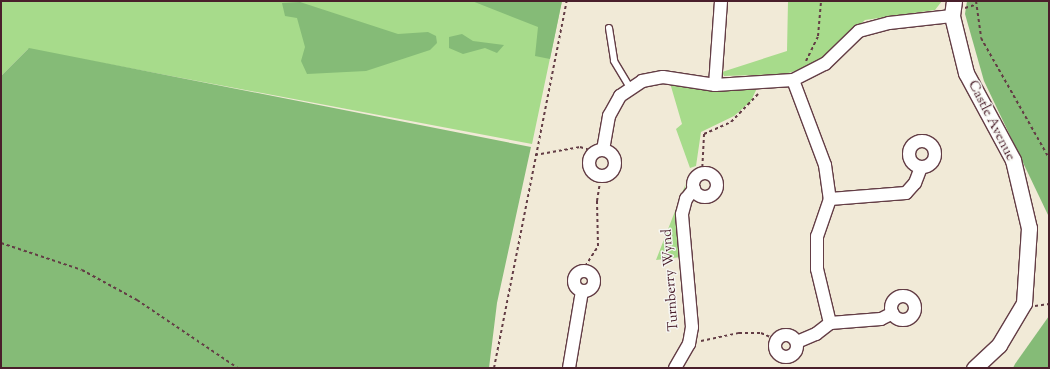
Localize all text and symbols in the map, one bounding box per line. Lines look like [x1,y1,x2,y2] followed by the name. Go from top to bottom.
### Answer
[964,78,1018,164] street label: Castle Avenue
[659,228,683,332] street label: Turnberry Wynd

